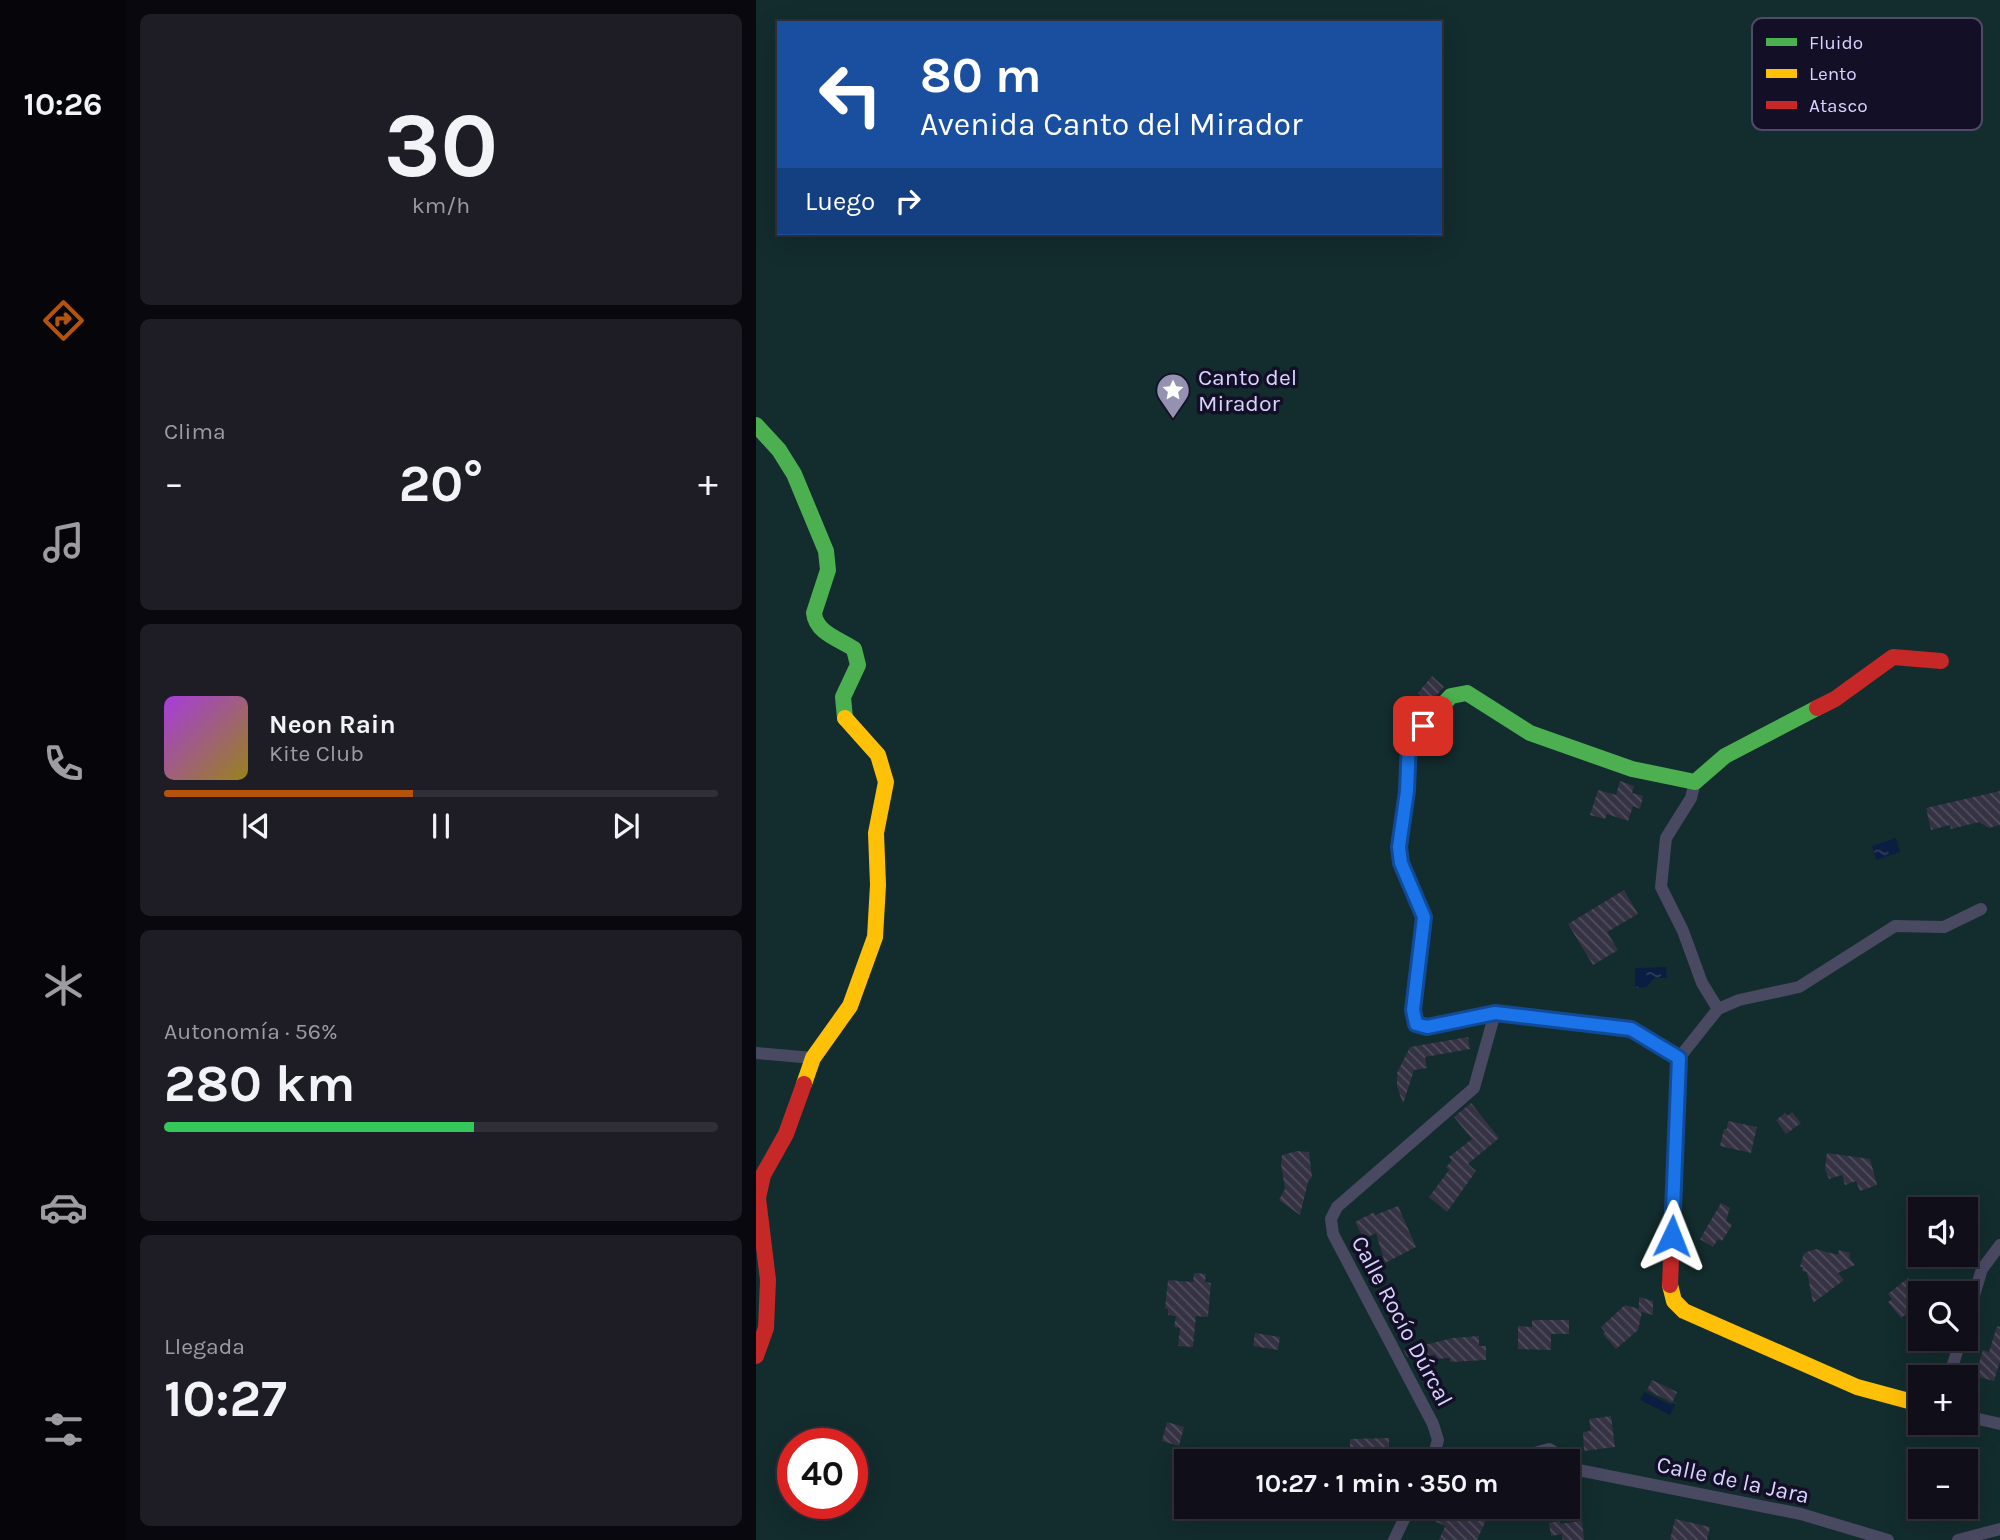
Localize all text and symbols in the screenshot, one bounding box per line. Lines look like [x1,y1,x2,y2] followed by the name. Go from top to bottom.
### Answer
[1752,18,1982,130] legend
[1809,32,1863,54] text: Fluido
[920,47,1042,104] text: 80 m
[805,49,896,140] icon: left
[1809,63,1857,85] text: Lento
[23,86,103,123] text: 10:26
[384,93,498,199] text: 30
[1809,95,1868,117] text: Atasco
[920,106,1303,143] text: Avenida Canto del Mirador
[889,182,927,220] icon: right
[805,186,875,217] text: Luego
[412,192,470,219] text: km/h
[39,296,88,345] icon: directions
[1198,364,1297,417] place label: Canto del Mirador
[1154,371,1192,420] place icon: Canto del Mirador
[164,418,226,445] text: Clima
[399,453,483,514] text: 20°
[164,461,184,506] text: −
[698,461,718,506] text: +
[39,518,88,567] icon: music
[1393,696,1453,756] pin
[1404,707,1442,745] icon: arrive
[269,709,396,740] text: Neon Rain
[39,739,88,788] icon: phone
[269,740,364,767] text: Kite Club
[237,807,275,845] icon: previous
[422,807,460,845] icon: pause
[607,807,645,845] icon: next
[39,961,88,1010] icon: climate
[164,1018,338,1045] text: Autonomía · 56%
[164,1053,355,1114] text: 280 km
[39,1183,88,1232] icon: car
[1908,1197,1978,1519] map controls
[1908,1197,1978,1267] button: sound
[1635,1199,1709,1273] position arrow
[1346,1231,1458,1411] street label: Calle Rocío Dúrcal
[1908,1281,1978,1351] button: search
[164,1333,245,1360] text: Llegada
[1908,1365,1978,1435] button: +
[164,1368,287,1429] text: 10:27
[39,1405,88,1454] icon: filters
[777,1428,868,1519] speed limit sign: 40
[1908,1449,1978,1519] button: −
[1654,1451,1812,1509] street label: Calle de la Jara
[1255,1468,1499,1499] text: 10:27 · 1 min · 350 m

